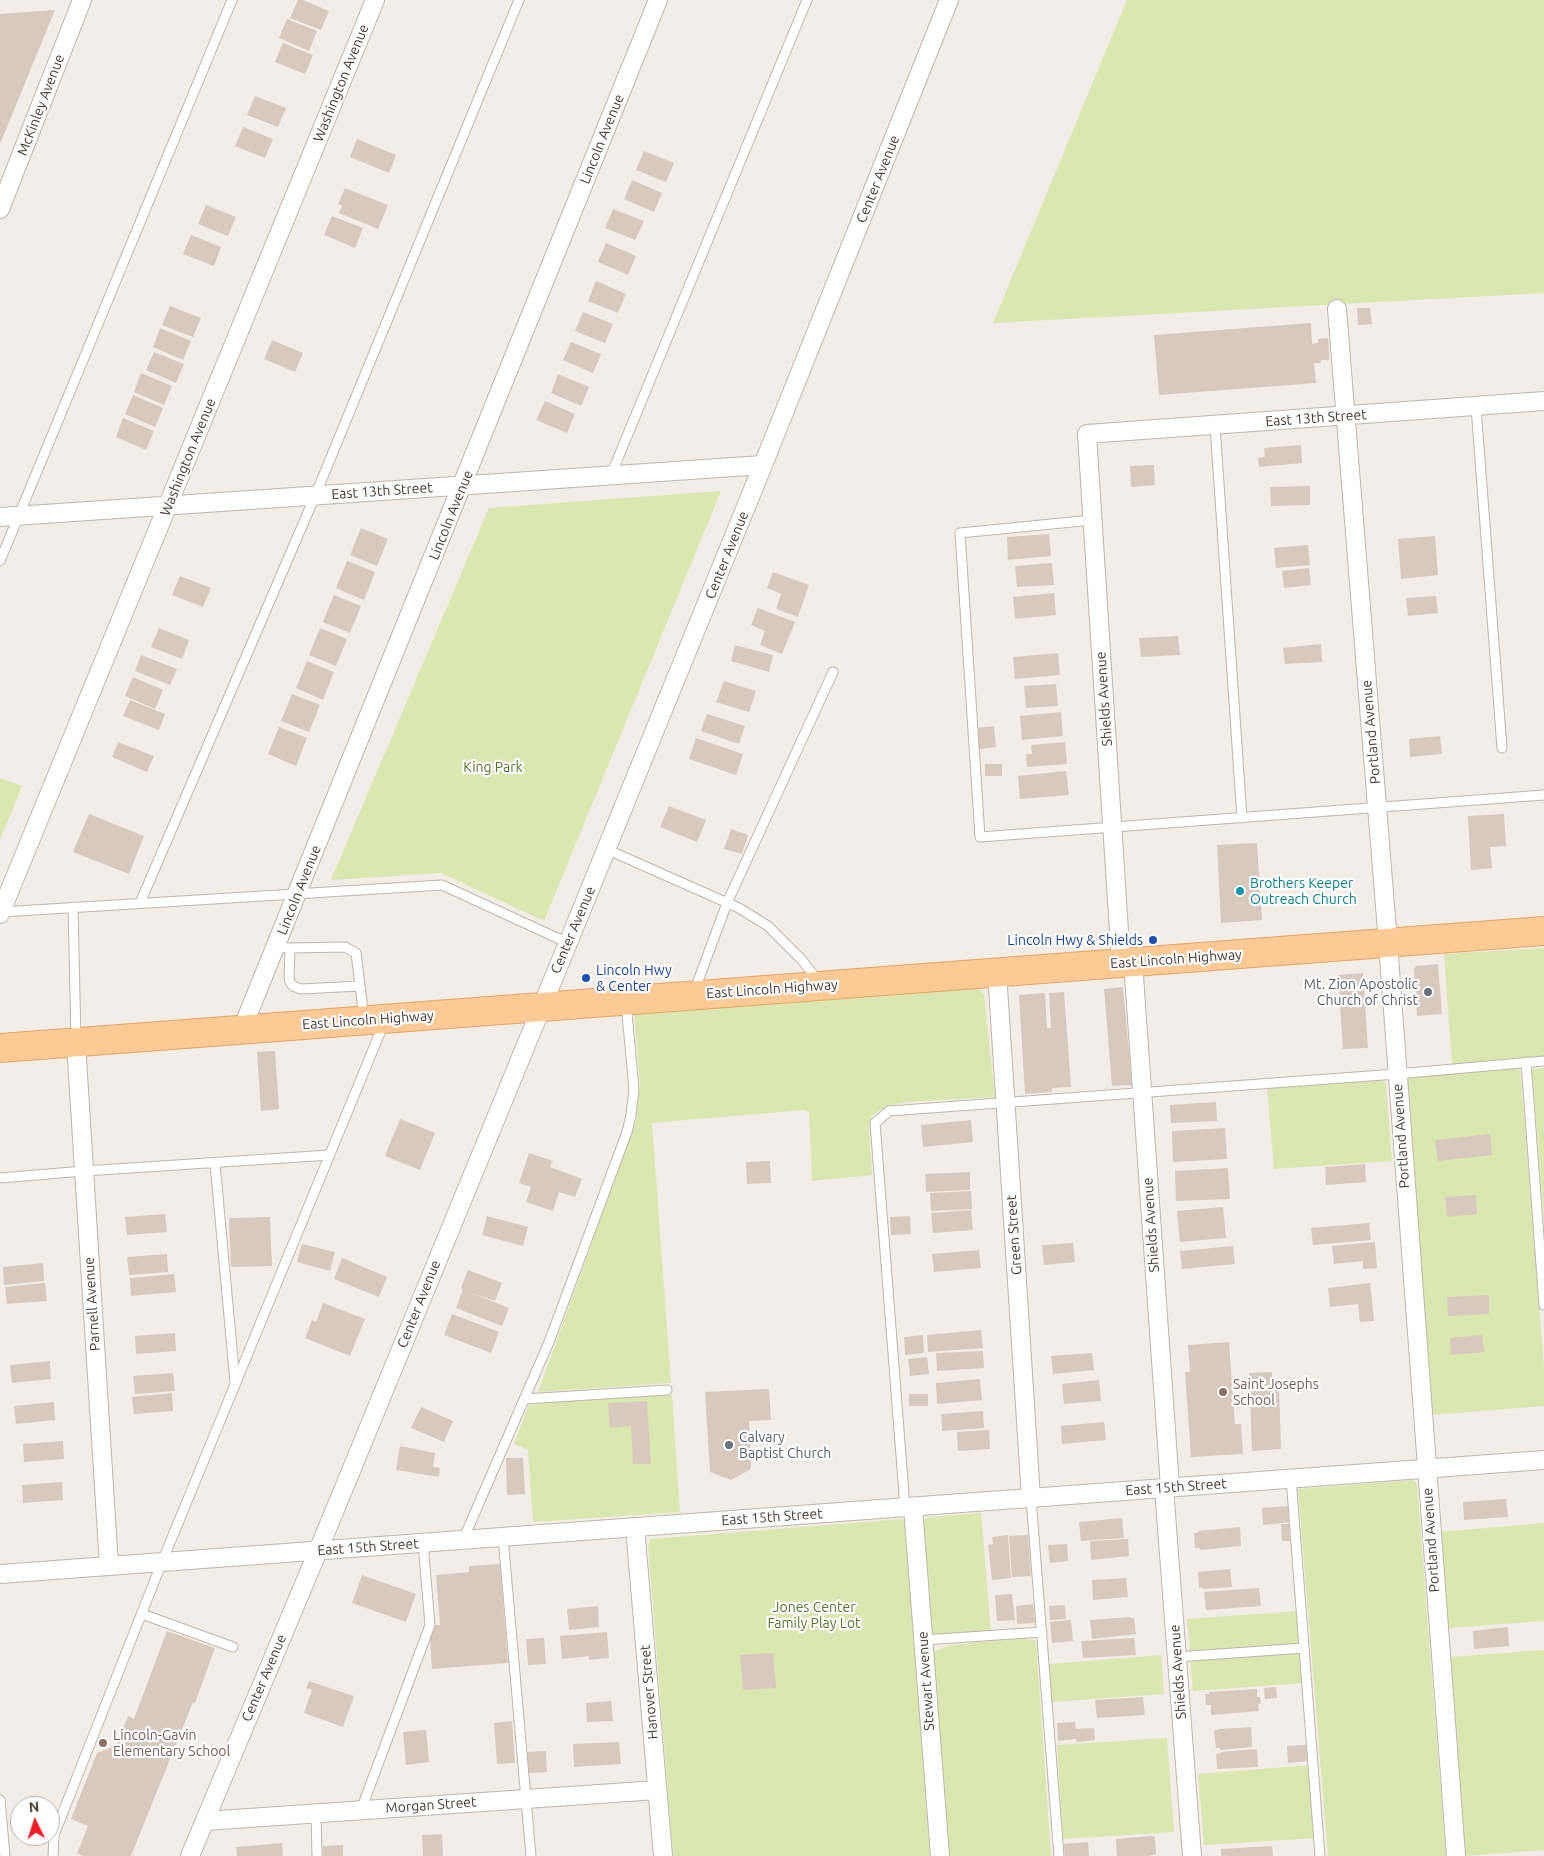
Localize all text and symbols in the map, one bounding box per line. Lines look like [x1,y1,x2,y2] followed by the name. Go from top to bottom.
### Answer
[310,22,372,144] street label: Washington Avenue
[14,52,68,158] street label: McKinley Avenue
[576,92,628,186] street label: Lincoln Avenue
[853,133,903,225] street label: Center Avenue
[157,396,219,518] street label: Washington Avenue
[1265,406,1367,430] street label: East 13th Street
[425,468,477,562] street label: Lincoln Avenue
[331,479,433,503] street label: East 13th Street
[702,509,752,601] street label: Center Avenue
[1092,651,1116,747] street label: Shields Avenue
[1358,679,1384,785] street label: Portland Avenue
[463,759,523,775] park label: King Park
[273,843,325,937] street label: Lincoln Avenue
[1250,875,1357,908] place label: Brothers Keeper Outreach Church
[547,884,599,976] street label: Center Avenue
[1234,885,1246,897] marker: Brothers Keeper Outreach Church
[1007,932,1143,948] place label: Lincoln Hwy & Shields
[1147,934,1159,946] marker: Lincoln Hwy & Shields
[1110,946,1242,972] street label: East Lincoln Highway
[596,962,672,994] place label: Lincoln Hwy & Center
[580,972,592,984] marker: Lincoln Hwy & Center
[706,976,838,1002] street label: East Lincoln Highway
[1304,976,1418,1009] place label: Mt. Zion Apostolic Church of Christ
[1422,986,1434,998] marker: Mt. Zion Apostolic Church of Christ
[302,1007,434,1033] street label: East Lincoln Highway
[1389,1083,1413,1189] street label: Portland Avenue
[1139,1177,1163,1273] street label: Shields Avenue
[1003,1194,1025,1276] street label: Green Street
[80,1256,104,1352] street label: Parnell Avenue
[394,1258,444,1350] street label: Center Avenue
[1233,1376,1319,1408] place label: Saint Josephs School
[1217,1386,1229,1398] marker: Saint Josephs School
[739,1429,831,1461] place label: Calvary Baptist Church
[723,1439,735,1451] marker: Calvary Baptist Church
[1125,1475,1227,1499] street label: East 15th Street
[1419,1487,1443,1593] street label: Portland Avenue
[721,1505,823,1529] street label: East 15th Street
[317,1535,419,1559] street label: East 15th Street
[767,1599,861,1631] park label: Jones Center Family Play Lot
[1166,1624,1190,1720] street label: Shields Avenue
[914,1631,938,1731] street label: Stewart Avenue
[238,1632,290,1724] street label: Center Avenue
[636,1644,662,1740] street label: Hanover Street
[113,1727,230,1760] place label: Lincoln-Gavin Elementary School
[97,1737,109,1749] marker: Lincoln-Gavin Elementary School
[385,1793,477,1817] street label: Morgan Street
[10,1796,60,1846] north arrow
[28,1799,40,1815] text: N

